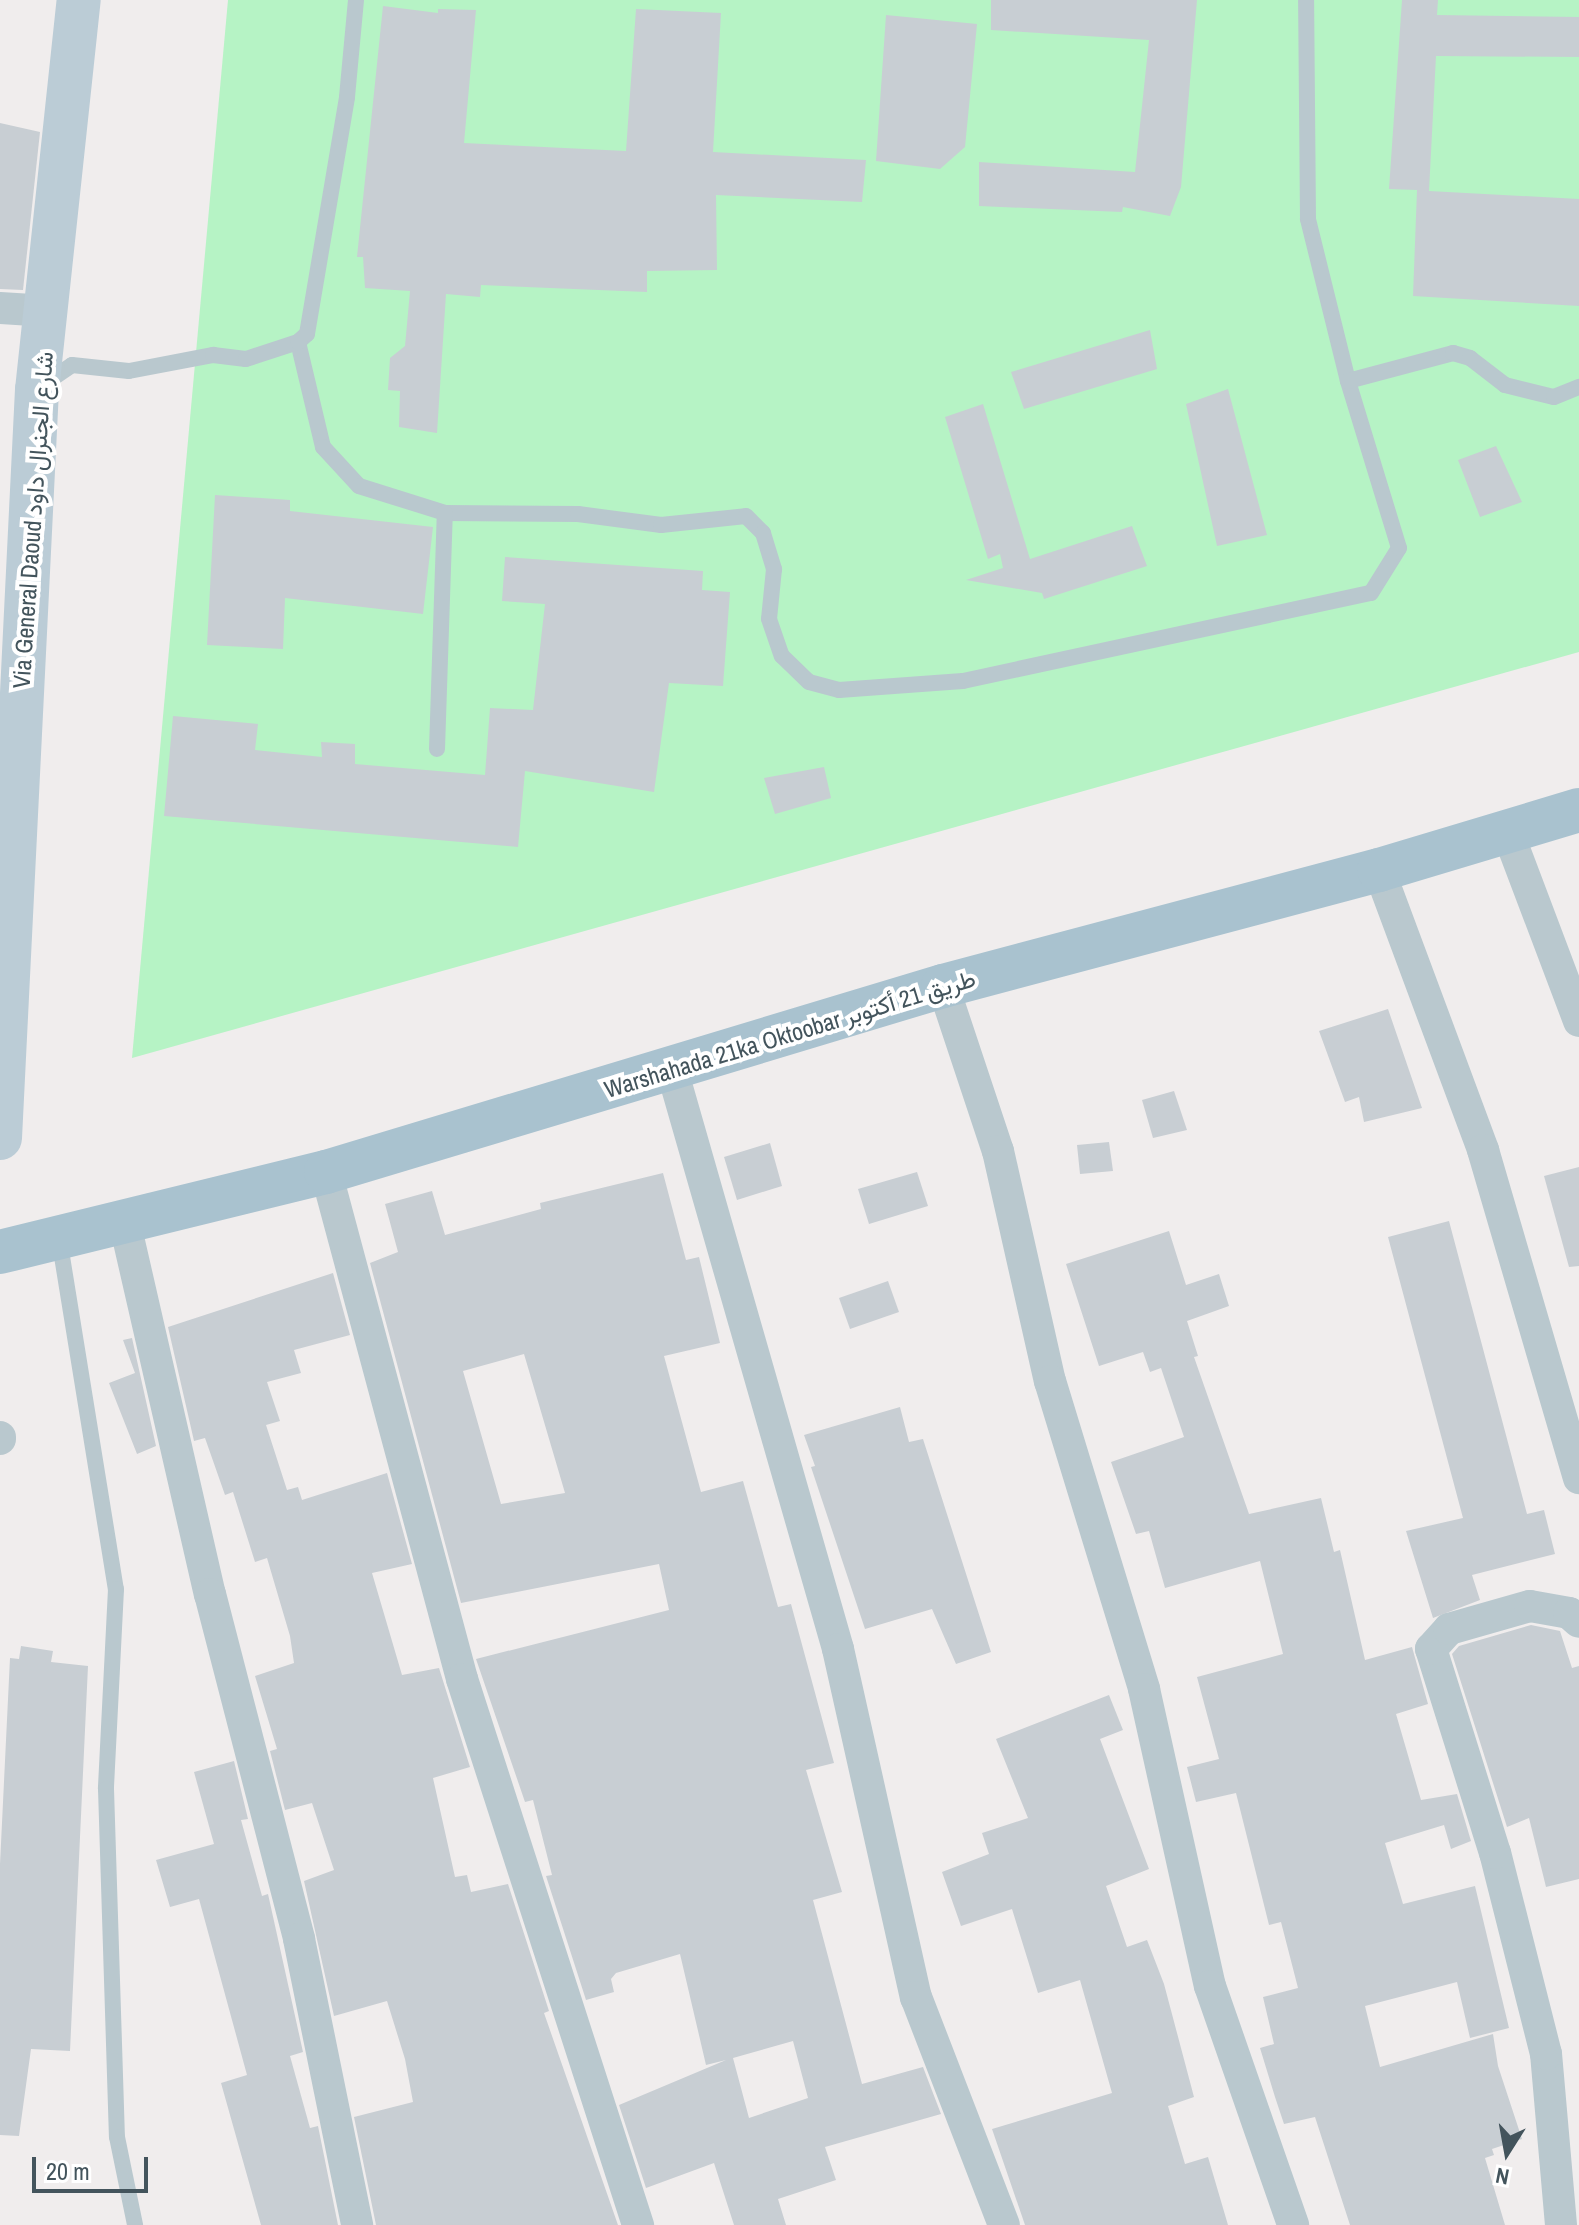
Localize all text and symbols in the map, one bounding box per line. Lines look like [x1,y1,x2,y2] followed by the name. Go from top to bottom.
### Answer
[7,351,59,689] street label: Via General Daoud شارع الجنرال داود
[601,964,979,1104] street label: Warshahada 21ka Oktoobar طريق 21 أكتوبر
[1467,2113,1547,2193] north arrow
[36,2141,152,2191] scale bar
[46,2155,90,2187] text: 20 m
[1493,2161,1512,2193] text: N

